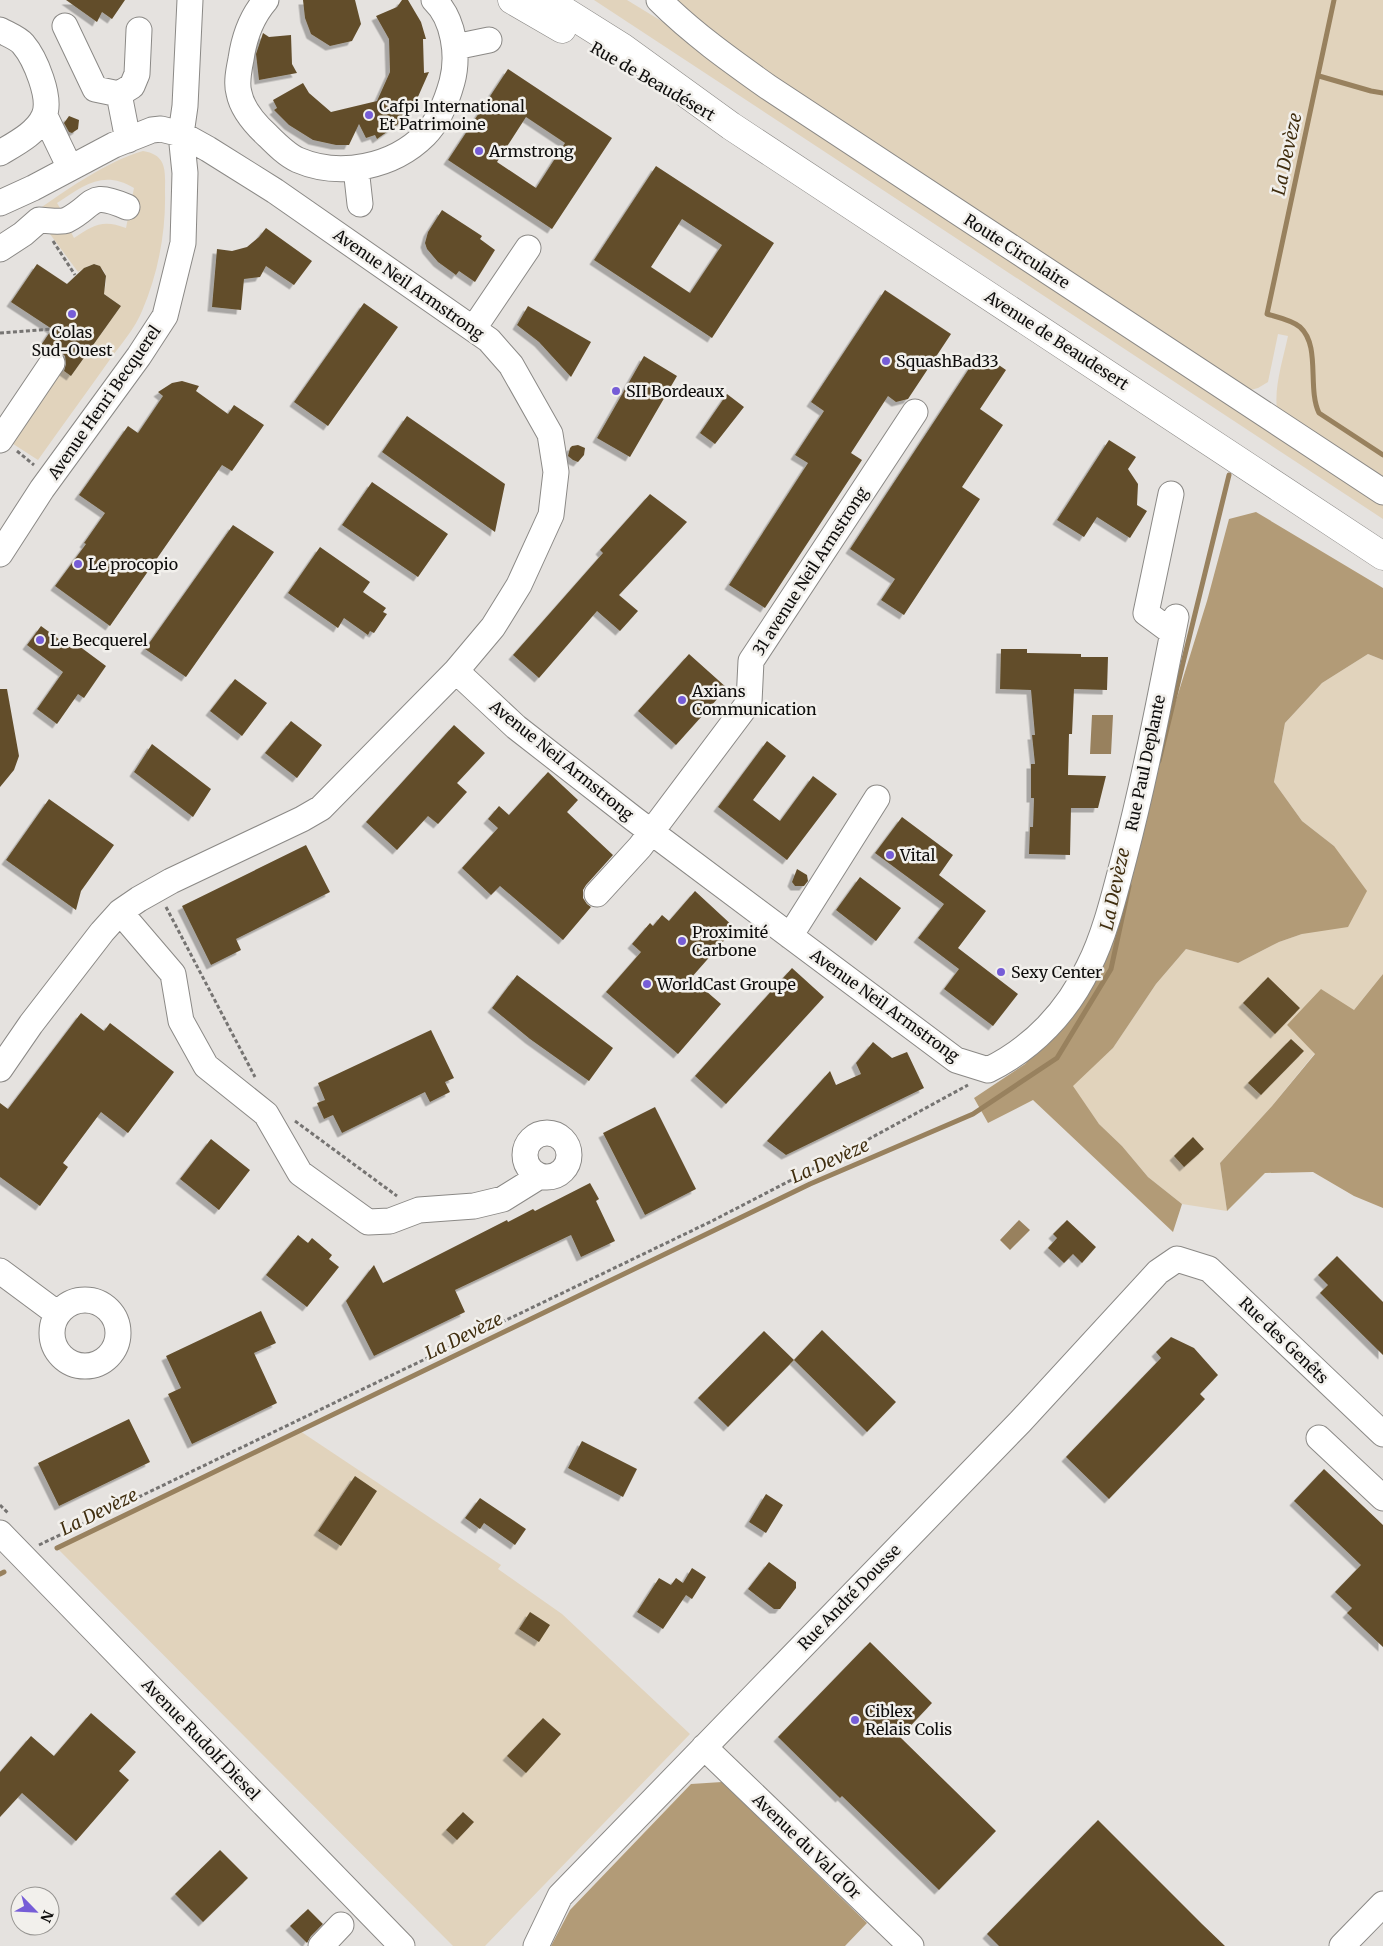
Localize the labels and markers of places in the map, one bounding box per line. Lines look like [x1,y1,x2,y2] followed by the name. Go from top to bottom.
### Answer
[379,96,525,134] place label: Cafpi International Et Patrimoine
[363,109,375,121] marker: Cafpi International Et Patrimoine
[488,141,574,161] place label: Armstrong
[473,145,485,157] marker: Armstrong
[66,308,78,320] marker: Colas Sud-Ouest
[31,322,113,360] place label: Colas Sud-Ouest
[896,351,999,371] place label: SquashBad33
[880,355,892,367] marker: SquashBad33
[626,381,725,401] place label: SII Bordeaux
[610,385,622,397] marker: SII Bordeaux
[88,554,178,574] place label: Le procopio
[72,558,84,570] marker: Le procopio
[50,630,148,650] place label: Le Becquerel
[34,634,46,646] marker: Le Becquerel
[691,681,817,719] place label: Axians Communication
[676,694,688,706] marker: Axians Communication
[899,845,936,865] place label: Vital
[884,849,896,861] marker: Vital
[692,922,768,960] place label: Proximité Carbone
[676,935,688,947] marker: Proximité Carbone
[1011,962,1102,982] place label: Sexy Center
[995,966,1007,978] marker: Sexy Center
[656,974,796,994] place label: WorldCast Groupe
[641,978,653,990] marker: WorldCast Groupe
[865,1701,952,1739] place label: Ciblex Relais Colis
[849,1714,861,1726] marker: Ciblex Relais Colis

